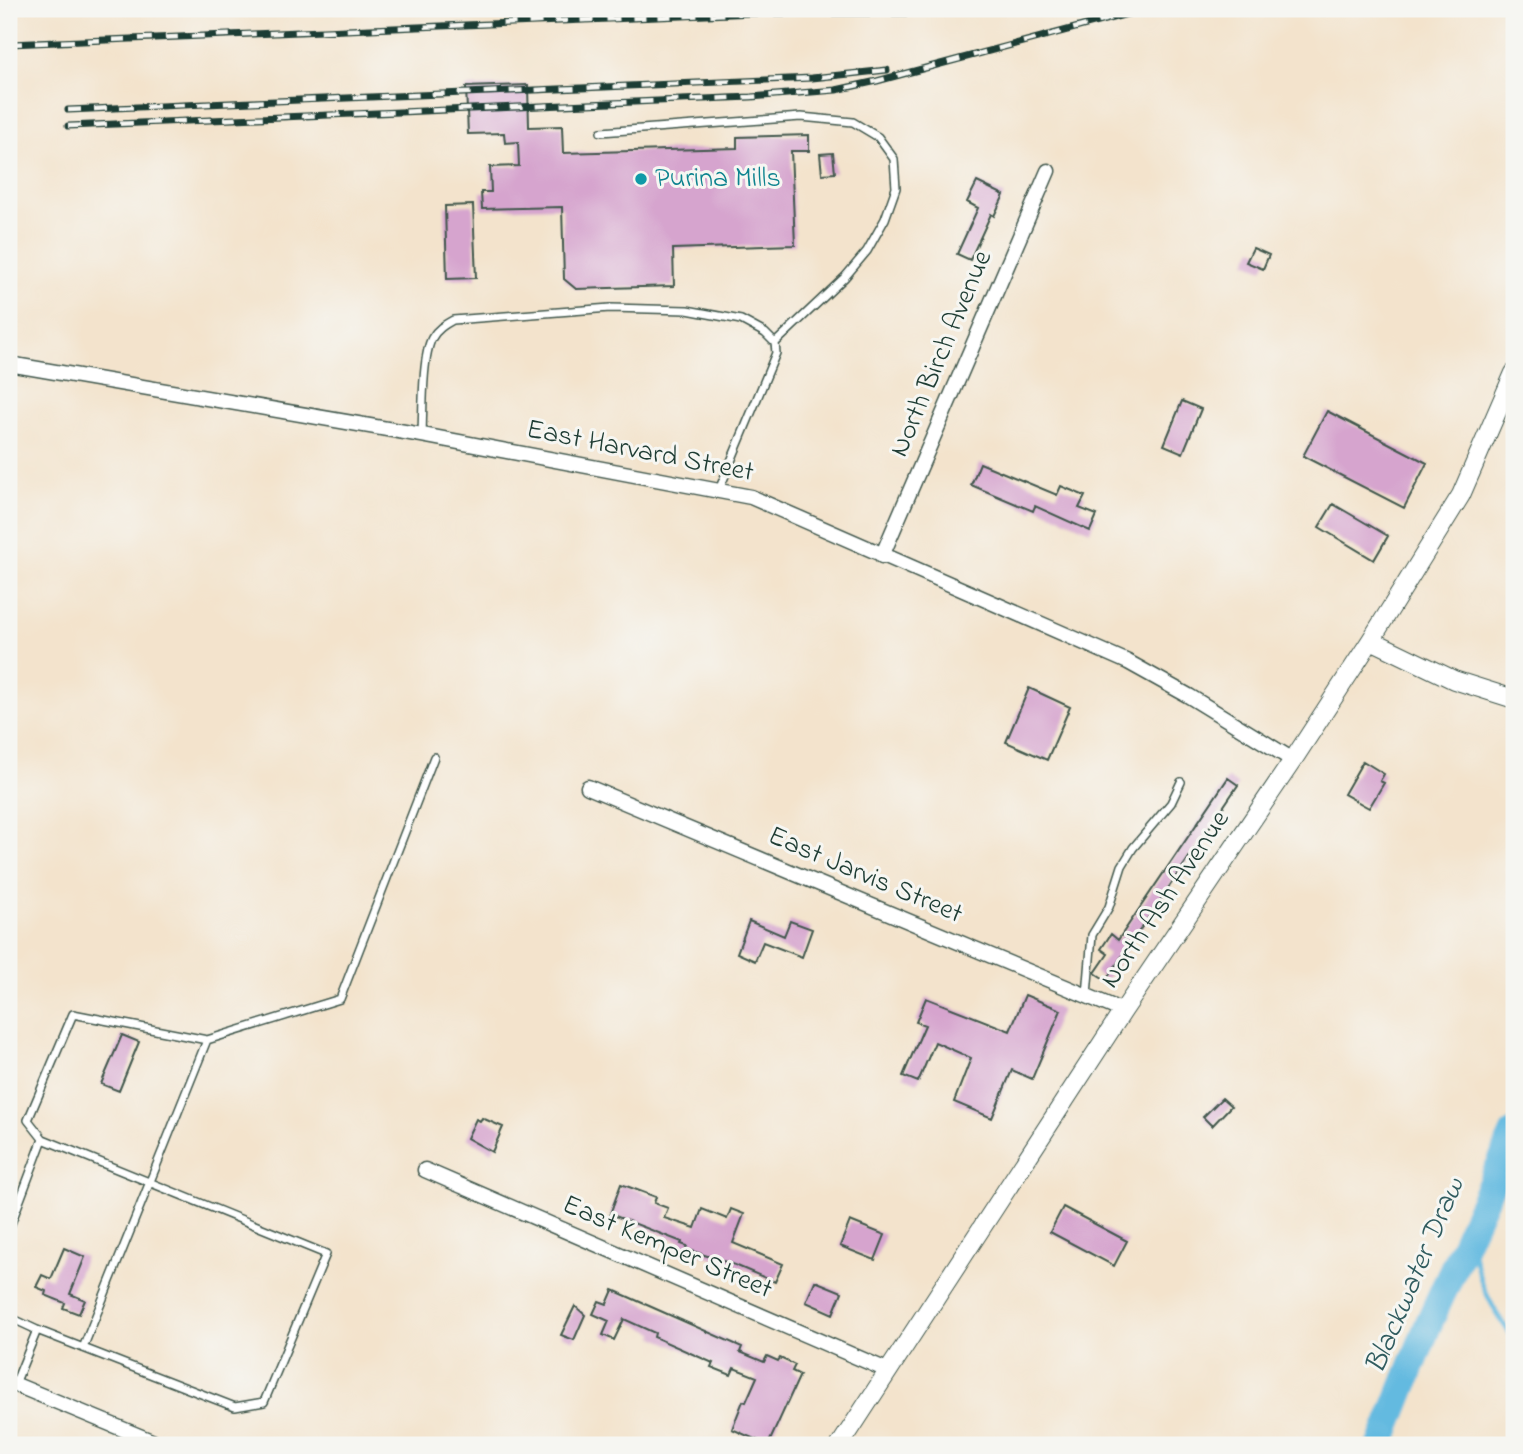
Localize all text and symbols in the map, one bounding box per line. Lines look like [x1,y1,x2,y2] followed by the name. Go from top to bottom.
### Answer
[655,159,781,200] place label: Purina Mills
[633,171,649,187] marker: Purina Mills
[880,244,1004,464] street label: North Birch Avenue
[523,410,757,494] street label: East Harvard Street
[1091,802,1241,997] street label: North Ash Avenue
[761,817,969,935] street label: East Jarvis Street
[1355,1171,1477,1381] water label: Blackwater Draw
[556,1185,778,1311] street label: East Kemper Street

